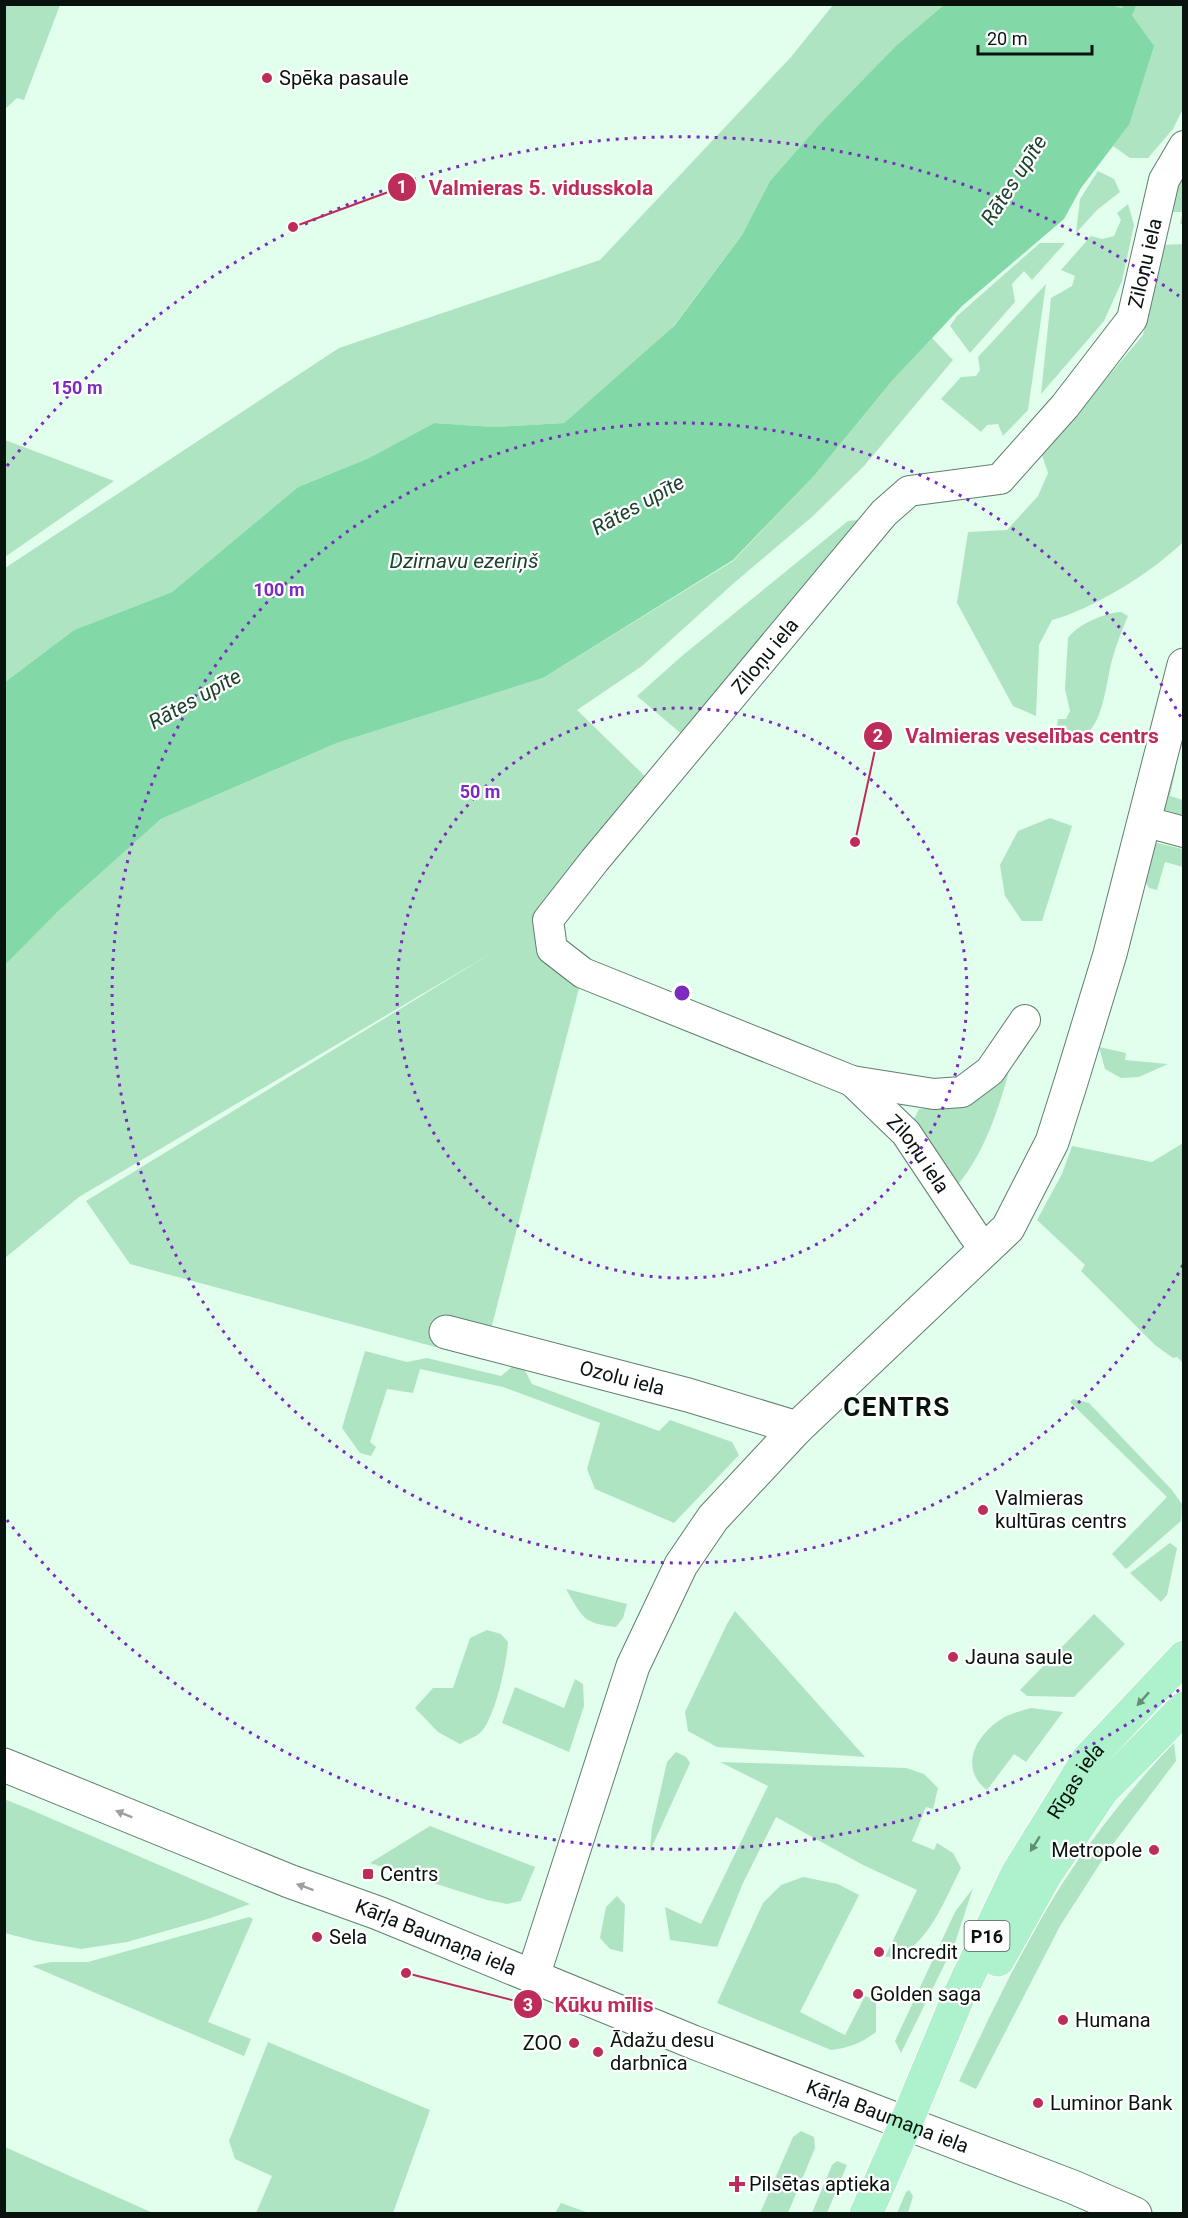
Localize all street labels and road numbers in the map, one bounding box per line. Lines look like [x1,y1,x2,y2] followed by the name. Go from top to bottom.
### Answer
[1123,216,1167,310] street label: Ziloņu iela
[726,613,803,699] street label: Ziloņu iela
[882,1109,955,1198] street label: Ziloņu iela
[577,1355,667,1400] street label: Ozolu iela
[1042,1738,1109,1823] street label: Rīgas iela
[352,1894,520,1980] street label: Kārļa Baumaņa iela
[964,1921,1010,1951] road number: P16
[803,2074,972,2158] street label: Kārļa Baumaņa iela

